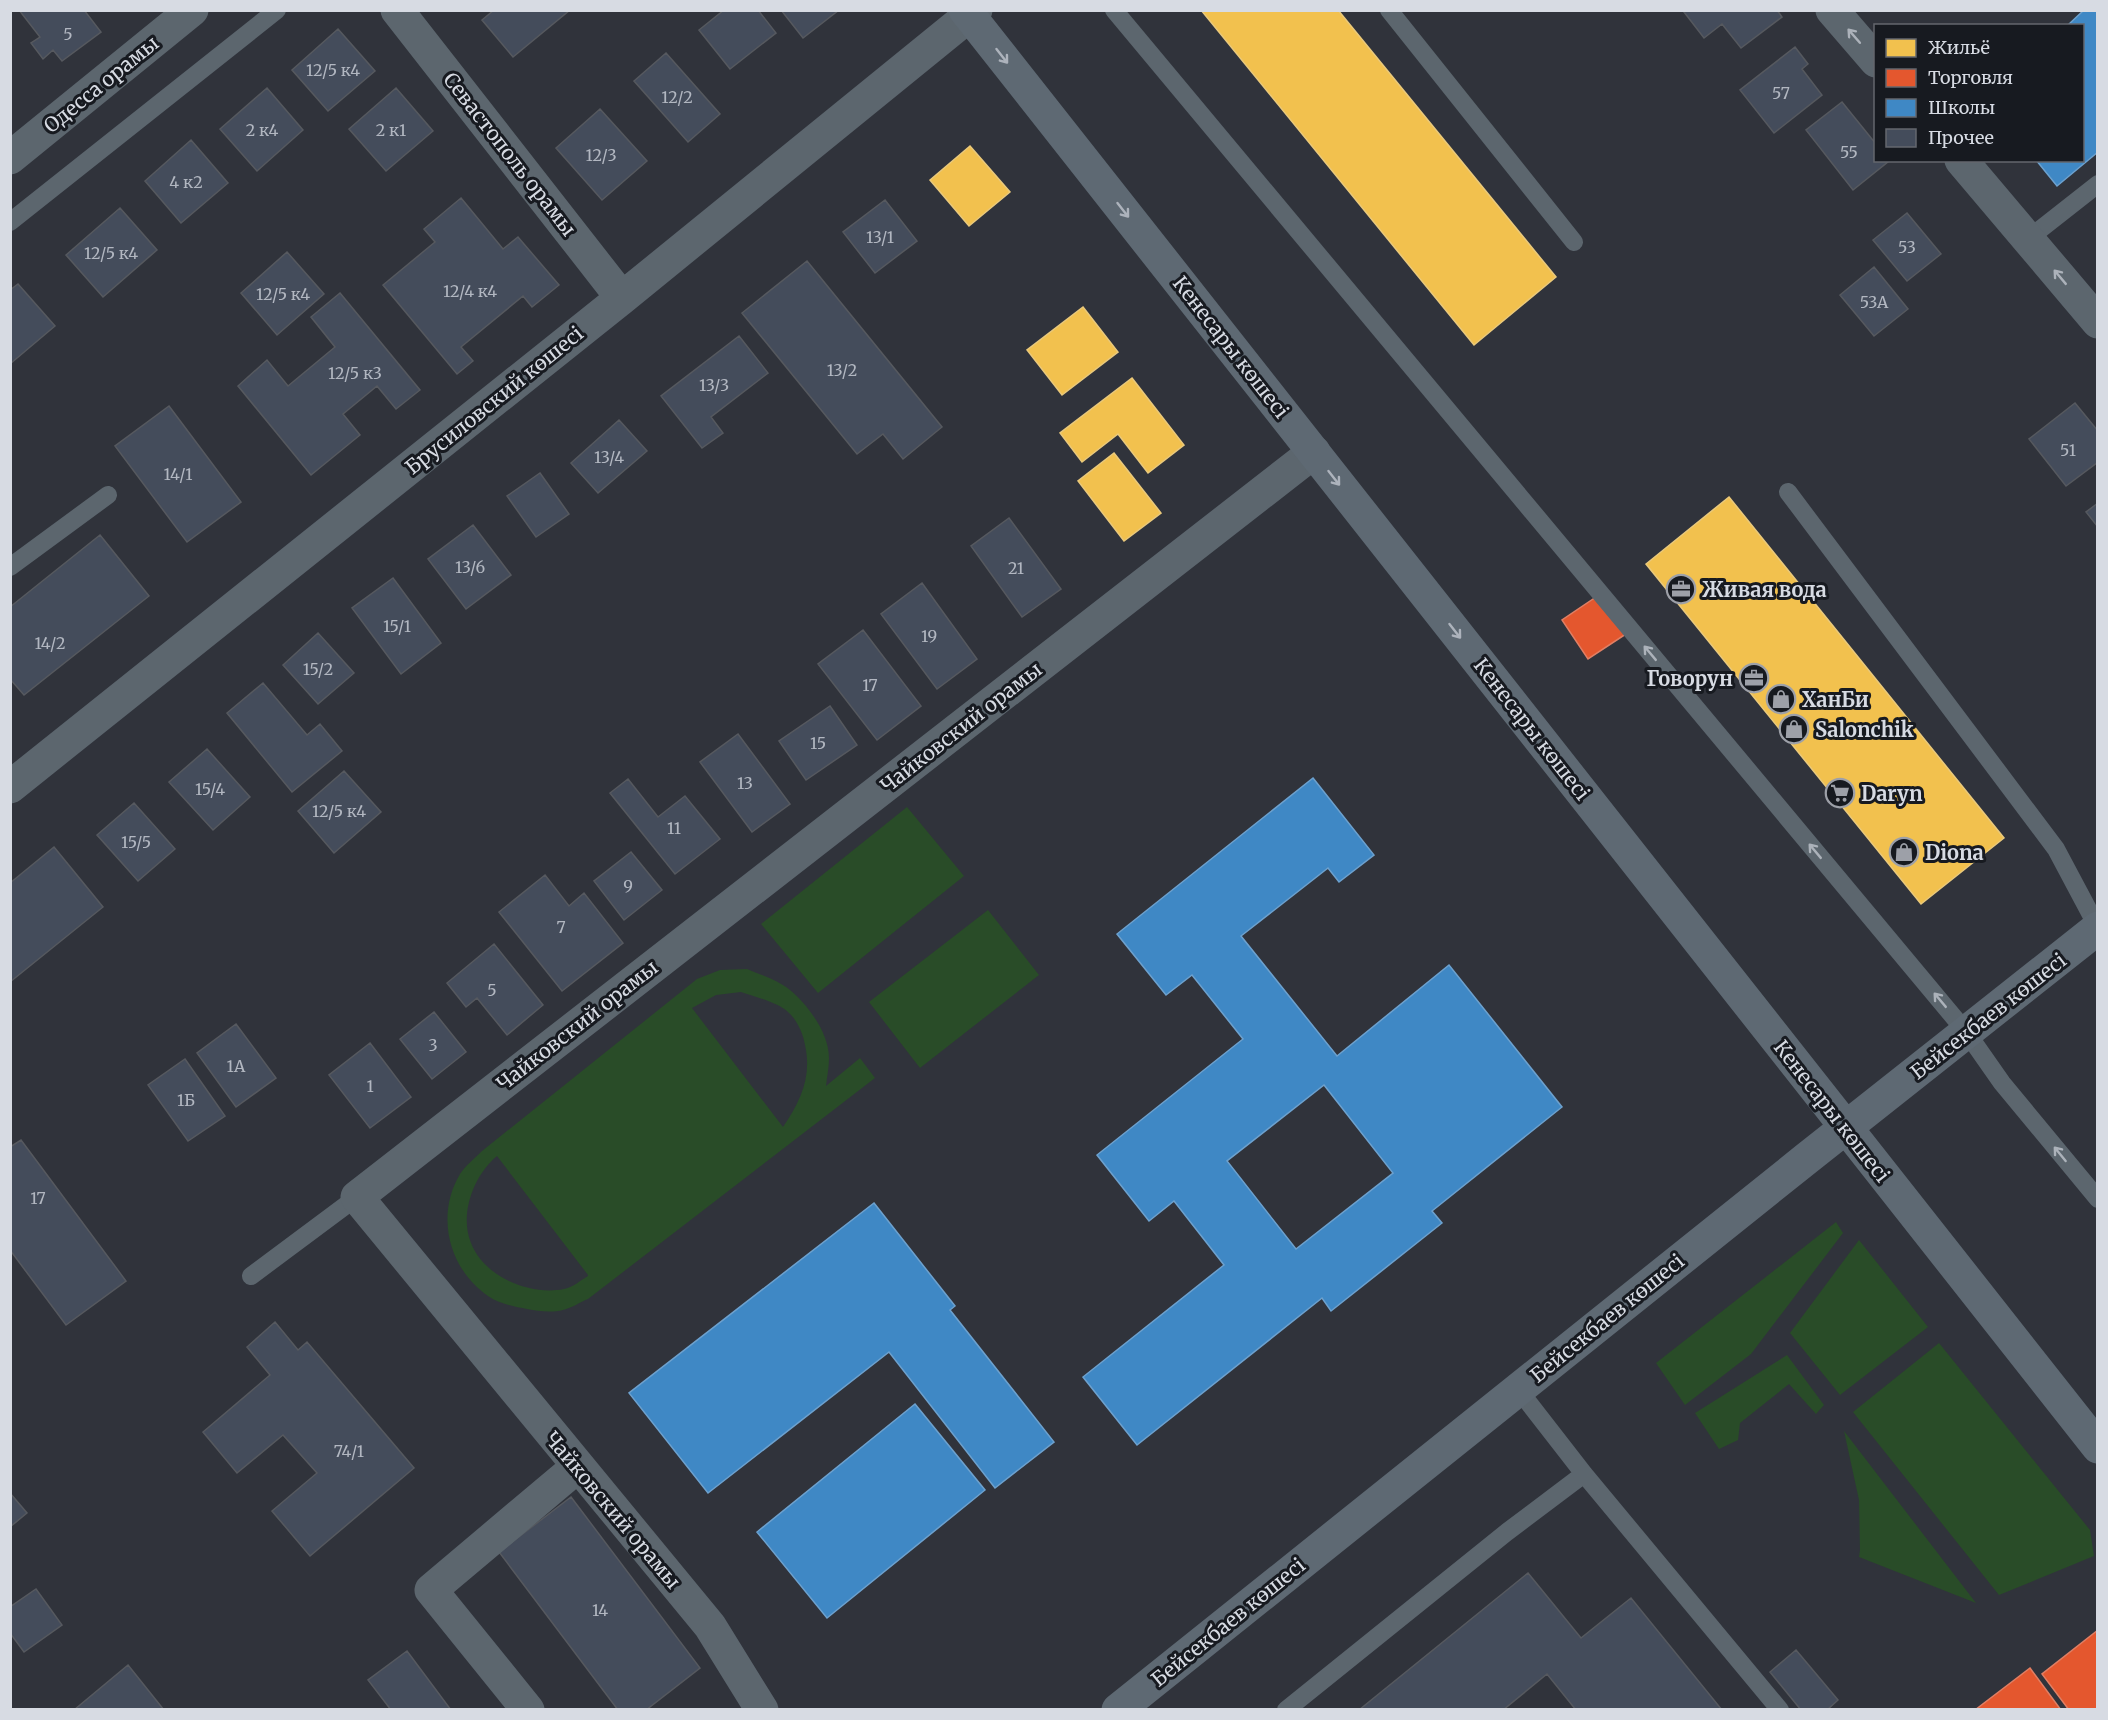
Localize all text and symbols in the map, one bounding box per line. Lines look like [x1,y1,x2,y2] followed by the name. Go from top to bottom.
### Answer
[63,24,73,44] house number: 5
[1874,24,2084,162] legend
[1847,29,1861,44] one-way arrow
[38,30,164,138] street label: Одесса орамы
[1928,36,1990,59] text: Жильё
[995,48,1008,64] one-way arrow
[306,60,360,80] house number: 12/5 к4
[1928,66,2013,89] text: Торговля
[438,67,582,241] street label: Севастополь орамы
[1772,83,1790,103] house number: 57
[661,87,693,107] house number: 12/2
[1928,96,1995,119] text: Школы
[246,120,278,140] house number: 2 к4
[376,120,406,140] house number: 2 к1
[1928,126,1994,149] text: Прочее
[1840,142,1858,162] house number: 55
[585,145,617,165] house number: 12/3
[169,172,203,192] house number: 4 к2
[1116,201,1129,217] one-way arrow
[866,227,894,247] house number: 13/1
[1898,237,1916,257] house number: 53
[84,243,138,263] house number: 12/5 к4
[2053,270,2067,285] one-way arrow
[1168,271,1294,423] street label: Кенесары көшесі
[443,281,497,301] house number: 12/4 к4
[256,284,310,304] house number: 12/5 к4
[1860,292,1889,312] house number: 53А
[400,321,588,479] street label: Брусиловский көшесі
[827,360,857,380] house number: 13/2
[328,363,382,383] house number: 12/5 к3
[699,375,729,395] house number: 13/3
[2060,440,2076,460] house number: 51
[594,447,624,467] house number: 13/4
[164,464,192,484] house number: 14/1
[1328,470,1341,486] one-way arrow
[455,557,485,577] house number: 13/6
[1008,558,1024,578] house number: 21
[1665,573,1697,605] office icon: Живая вода
[1702,577,1827,602] place label: Живая вода
[383,616,411,636] house number: 15/1
[1448,623,1461,639] one-way arrow
[921,626,937,646] house number: 19
[34,633,66,653] house number: 14/2
[1643,646,1657,661] one-way arrow
[1469,653,1595,805] street label: Кенесары көшесі
[875,656,1047,798] street label: Чайковский орамы
[303,659,333,679] house number: 15/2
[1738,662,1770,694] office icon: Говорун
[1646,666,1733,691] place label: Говорун
[862,675,878,695] house number: 17
[1765,683,1797,715] shop icon: ХанБи
[1802,687,1869,712] place label: ХанБи
[1778,713,1810,745] shop icon: Salonchik
[1815,717,1914,742] place label: Salonchik
[810,733,826,753] house number: 15
[737,773,753,793] house number: 13
[1824,777,1856,809] supermarket icon: Daryn
[195,779,225,799] house number: 15/4
[1861,781,1923,806] place label: Daryn
[312,801,366,821] house number: 12/5 к4
[667,818,681,838] house number: 11
[121,832,151,852] house number: 15/5
[1888,836,1920,868] shop icon: Diona
[1925,840,1984,865] place label: Diona
[1808,844,1822,859] one-way arrow
[623,876,633,896] house number: 9
[556,917,566,937] house number: 7
[1905,947,2071,1085] street label: Бейсекбаев көшесі
[491,954,663,1096] street label: Чайковский орамы
[487,980,497,1000] house number: 5
[1933,993,1947,1008] one-way arrow
[428,1035,438,1055] house number: 3
[1769,1035,1895,1187] street label: Кенесары көшесі
[227,1056,246,1076] house number: 1А
[366,1076,374,1096] house number: 1
[177,1090,195,1110] house number: 1Б
[2054,1146,2067,1162] one-way arrow
[30,1188,46,1208] house number: 17
[1525,1248,1689,1388] street label: Бейсекбаев көшесі
[540,1426,686,1594] street label: Чайковский орамы
[334,1441,364,1461] house number: 74/1
[1146,1552,1310,1692] street label: Бейсекбаев көшесі
[592,1600,608,1620] house number: 14

